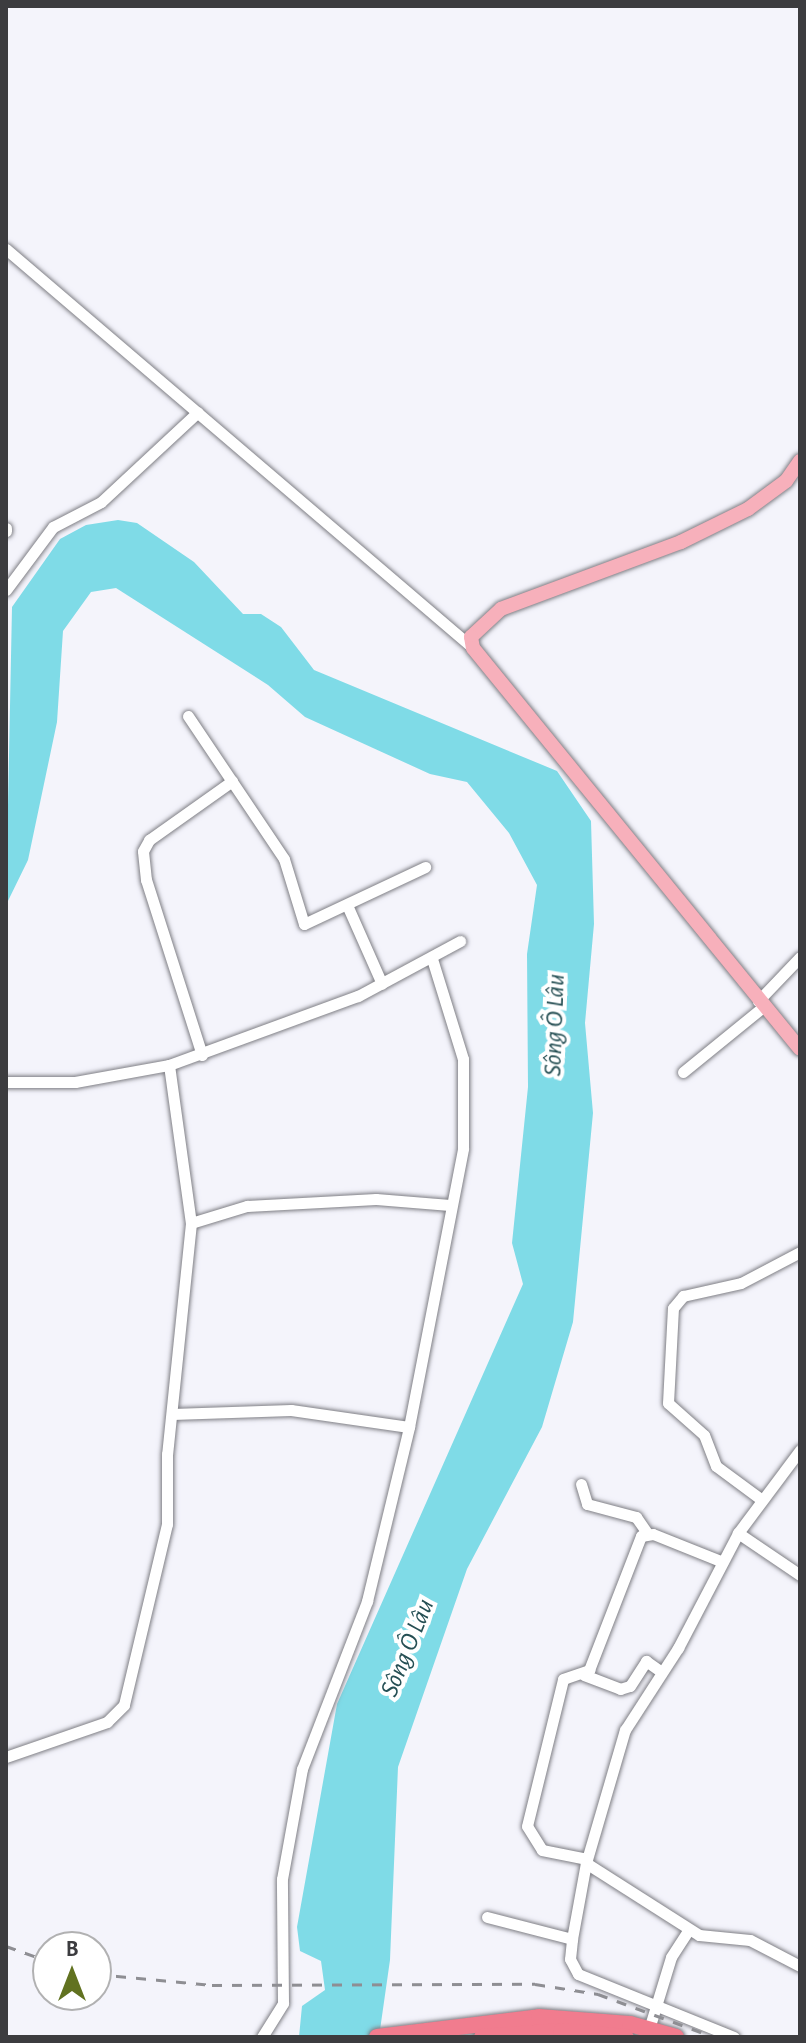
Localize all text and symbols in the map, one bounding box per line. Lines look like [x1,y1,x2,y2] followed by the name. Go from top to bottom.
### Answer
[538,973,572,1077] water label: Sông Ô Lâu
[374,1595,442,1701] water label: Sông Ô Lâu
[32,1931,112,2011] north arrow
[66,1938,78,1960] text: B

